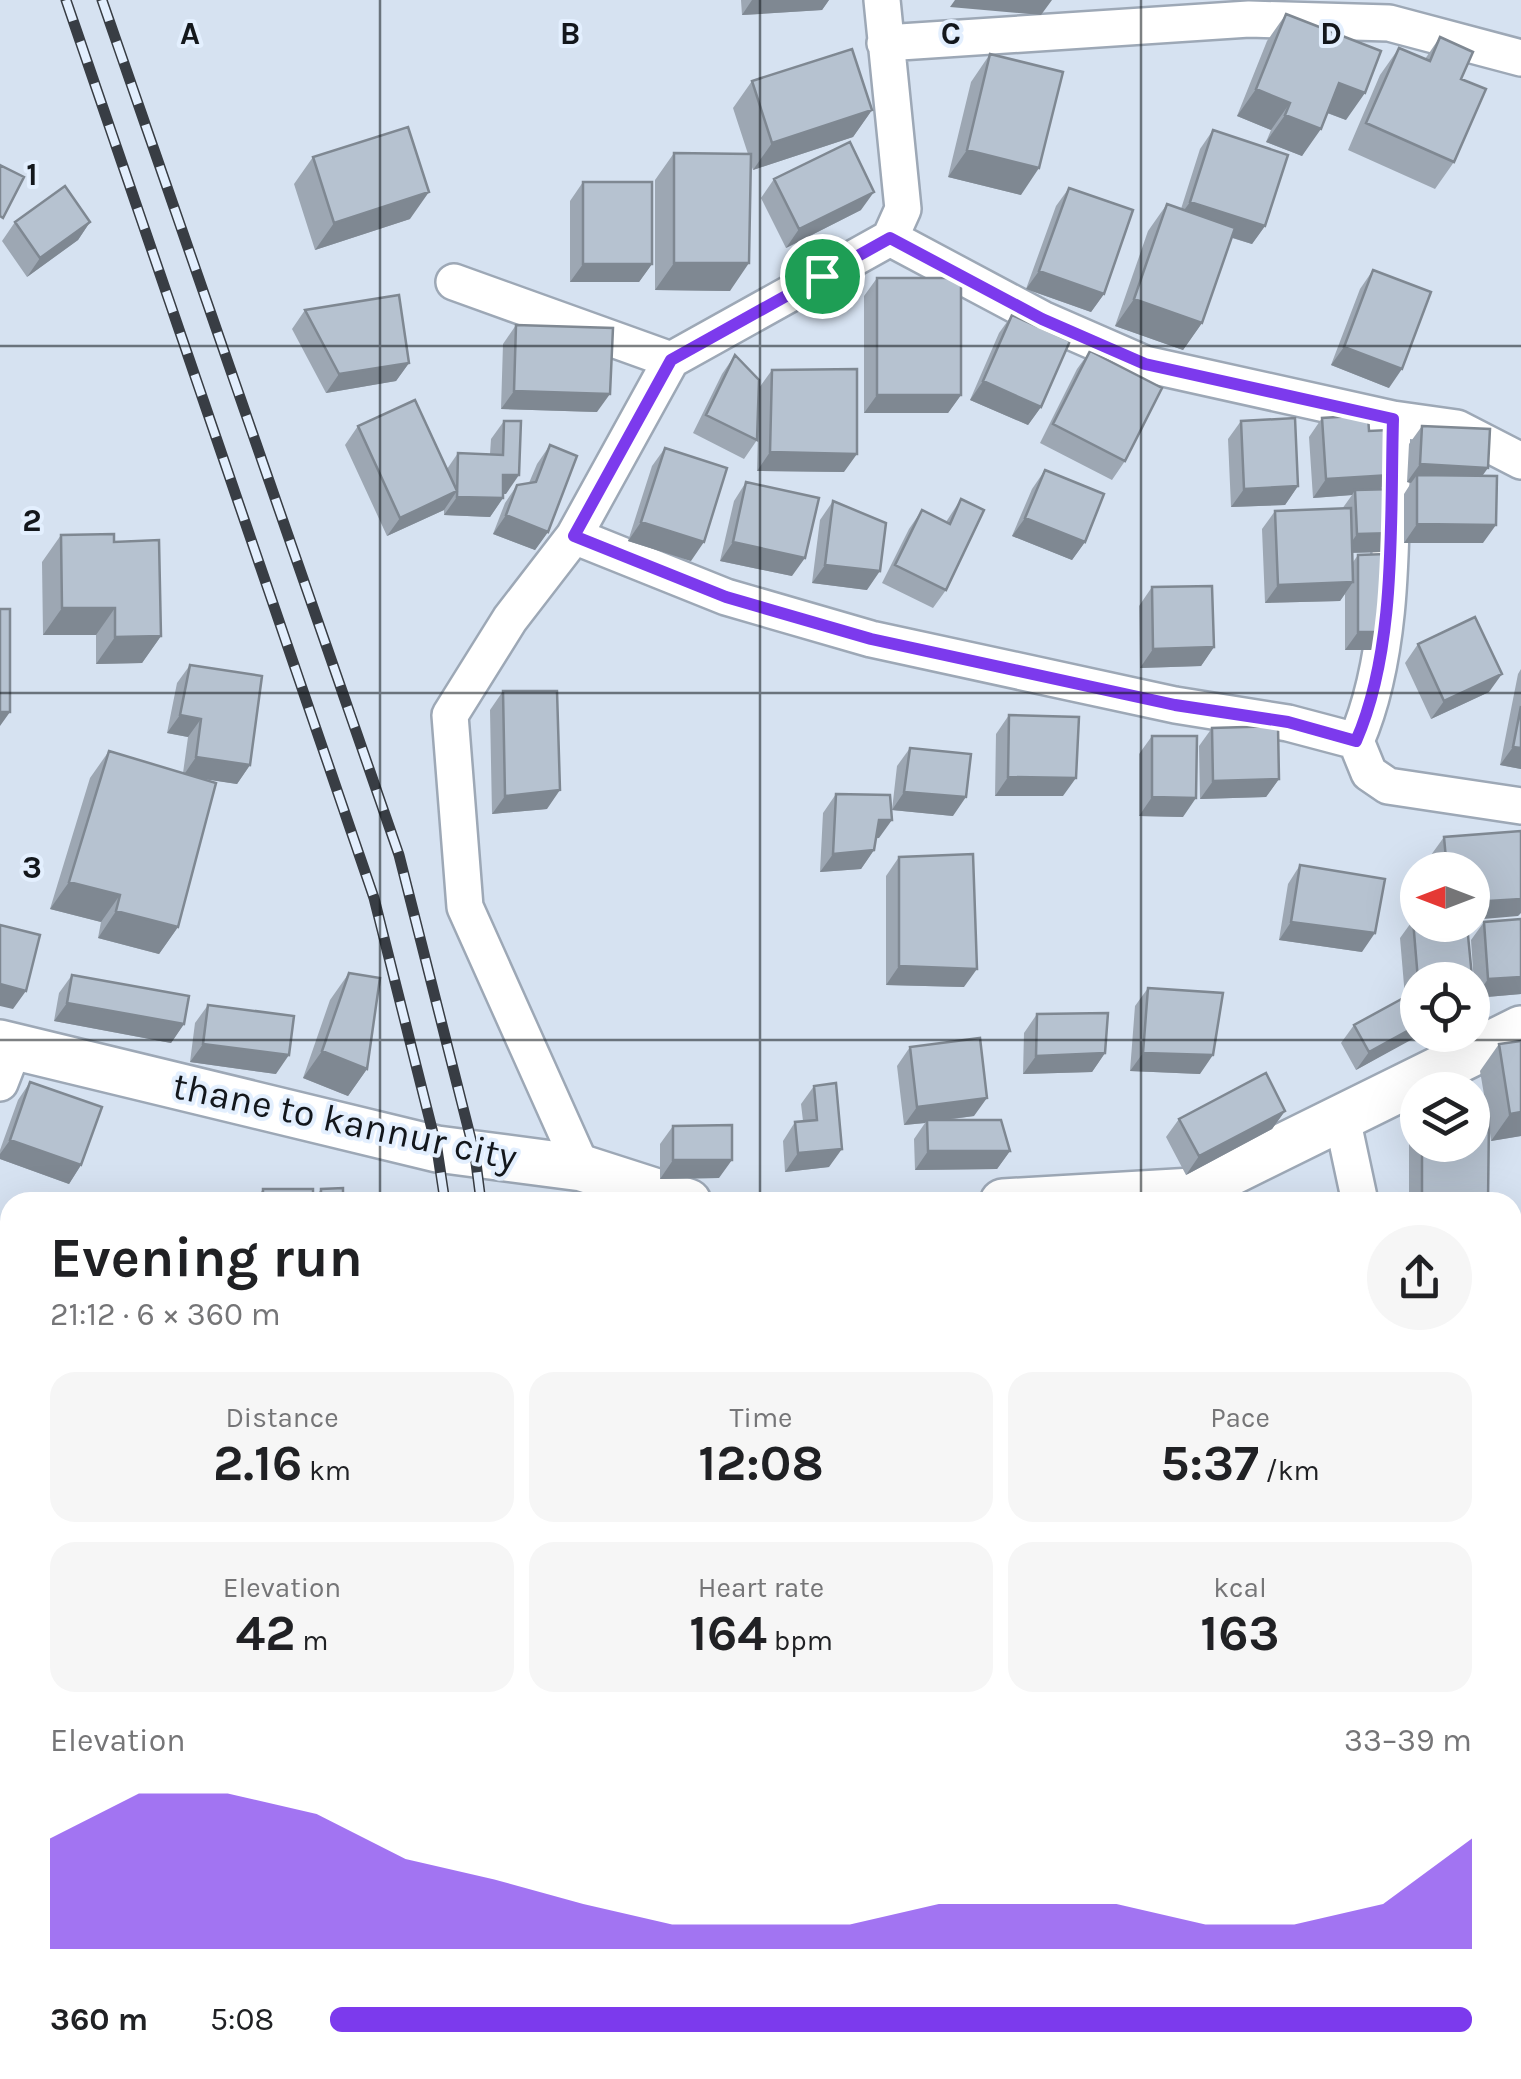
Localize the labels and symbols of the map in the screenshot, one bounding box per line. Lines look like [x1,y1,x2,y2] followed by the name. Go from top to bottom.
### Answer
[180,15,200,52] text: A
[560,15,580,52] text: B
[941,15,961,52] text: C
[1320,15,1342,52] text: D
[26,156,38,193] text: 1
[780,234,865,319] pin
[22,502,42,539] text: 2
[22,849,42,886] text: 3
[1400,852,1490,942] north arrow
[169,1063,521,1180] street label: thane to kannur city

